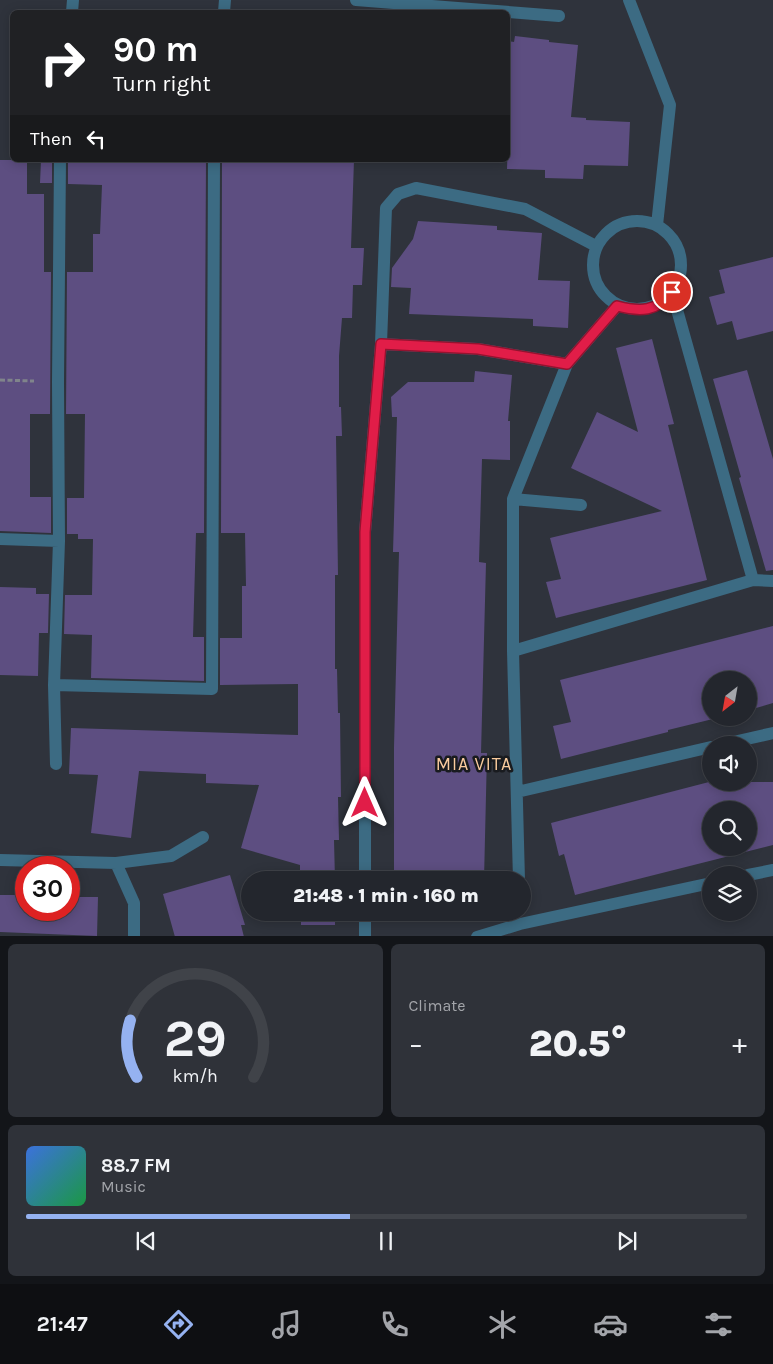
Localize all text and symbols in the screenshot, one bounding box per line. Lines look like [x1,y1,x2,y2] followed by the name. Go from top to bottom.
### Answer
[113,29,199,70] text: 90 m
[30,30,95,95] icon: right
[113,71,211,97] text: Turn right
[82,125,110,153] icon: left
[30,128,72,150] text: Then
[651,271,693,313] pin
[658,278,686,306] icon: arrive
[702,671,758,726] north arrow
[702,671,757,921] map controls
[702,736,757,791] button: sound
[436,753,512,775] district label: MIA VITA
[338,776,390,828] position arrow
[702,801,757,856] button: search
[15,856,80,921] speed limit sign: 30
[702,866,757,921] button: layers
[293,885,479,907] text: 21:48 · 1 min · 160 m
[409,996,466,1015] text: Climate
[164,1008,227,1069] text: 29
[528,1021,627,1066] text: 20.5°
[409,1027,423,1060] text: −
[732,1027,747,1060] text: +
[173,1066,218,1087] text: km/h
[101,1155,171,1177] text: 88.7 FM
[101,1177,146,1196] text: Music
[132,1227,160,1255] icon: previous
[372,1227,400,1255] icon: pause
[613,1227,641,1255] icon: next
[161,1307,196,1342] icon: directions
[269,1307,304,1342] icon: music
[377,1307,412,1342] icon: phone
[485,1307,520,1342] icon: climate
[593,1307,628,1342] icon: car
[701,1307,736,1342] icon: filters
[37,1311,88,1337] text: 21:47

